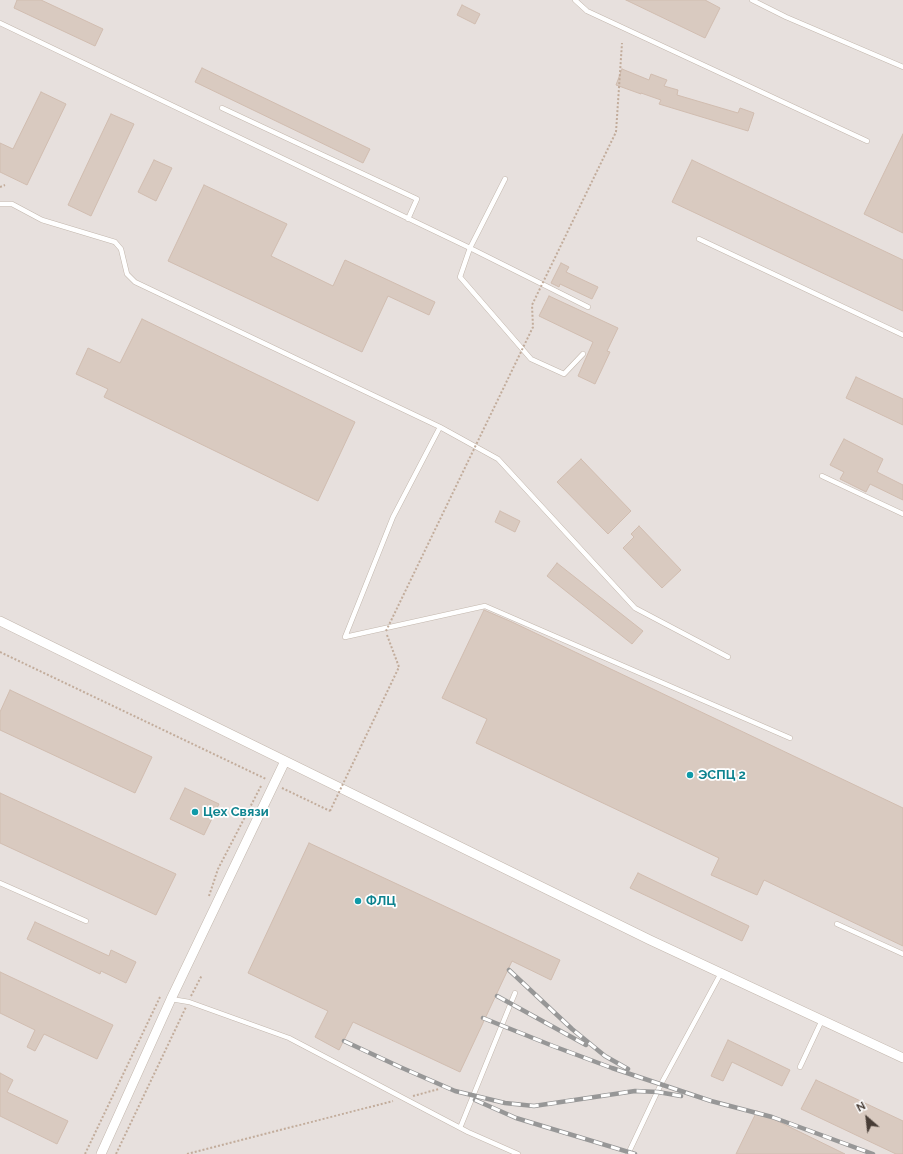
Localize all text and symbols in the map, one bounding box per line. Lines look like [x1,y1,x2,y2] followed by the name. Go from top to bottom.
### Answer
[698,767,746,783] place label: ЭСПЦ 2
[685,770,695,780] marker: ЭСПЦ 2
[203,804,269,820] place label: Цех Связи
[190,807,200,817] marker: Цех Связи
[366,893,396,909] place label: ФЛЦ
[353,896,363,906] marker: ФЛЦ
[847,1098,887,1138] north arrow
[854,1099,868,1115] text: N

